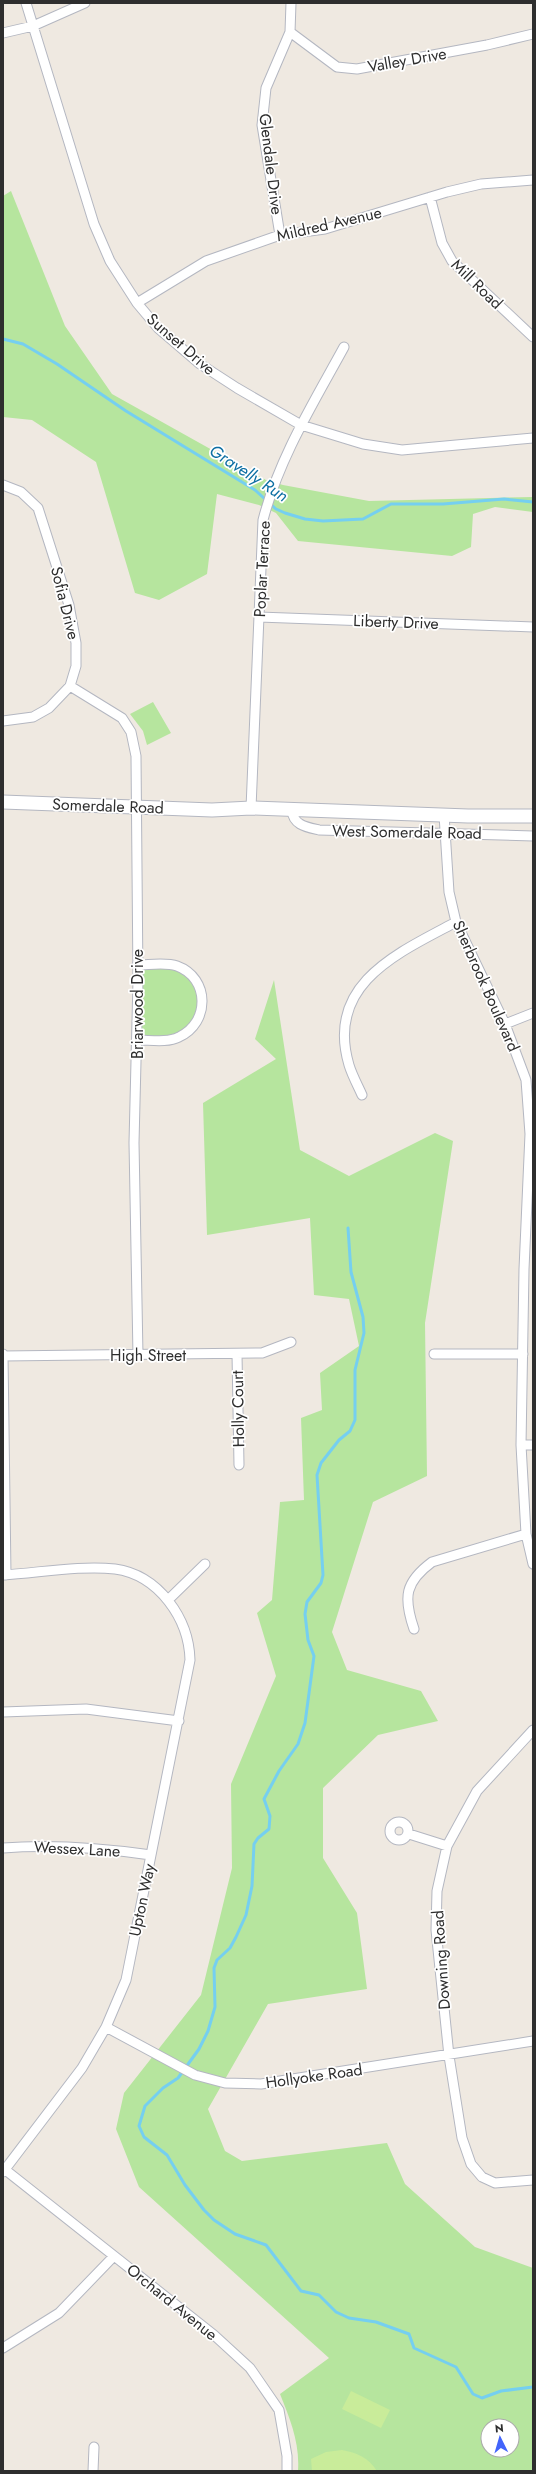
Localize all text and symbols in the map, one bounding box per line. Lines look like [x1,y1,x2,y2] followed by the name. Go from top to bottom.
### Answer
[366,42,448,78] street label: Valley Drive
[253,112,289,216] street label: Glendale Drive
[274,201,384,247] street label: Mildred Avenue
[446,254,508,314] street label: Mill Road
[142,308,220,380] street label: Sunset Drive
[205,438,293,508] water label: Gravelly Run
[248,520,276,618] street label: Poplar Terrace
[45,564,85,642] street label: Sofia Drive
[353,609,439,635] street label: Liberty Drive
[52,793,164,819] street label: Somerdale Road
[332,819,482,845] street label: West Somerdale Road
[447,917,525,1055] street label: Sherbrook Boulevard
[126,949,149,1059] street label: Briarwood Drive
[110,1344,186,1367] street label: High Street
[226,1370,250,1448] street label: Holly Court
[33,1835,121,1863] street label: Wessex Lane
[123,1861,161,1938] street label: Upton Way
[426,1909,456,2011] street label: Downing Road
[264,2058,364,2094] street label: Hollyoke Road
[122,2258,222,2346] street label: Orchard Avenue
[480,2418,520,2458] north arrow
[494,2420,504,2436] text: N

